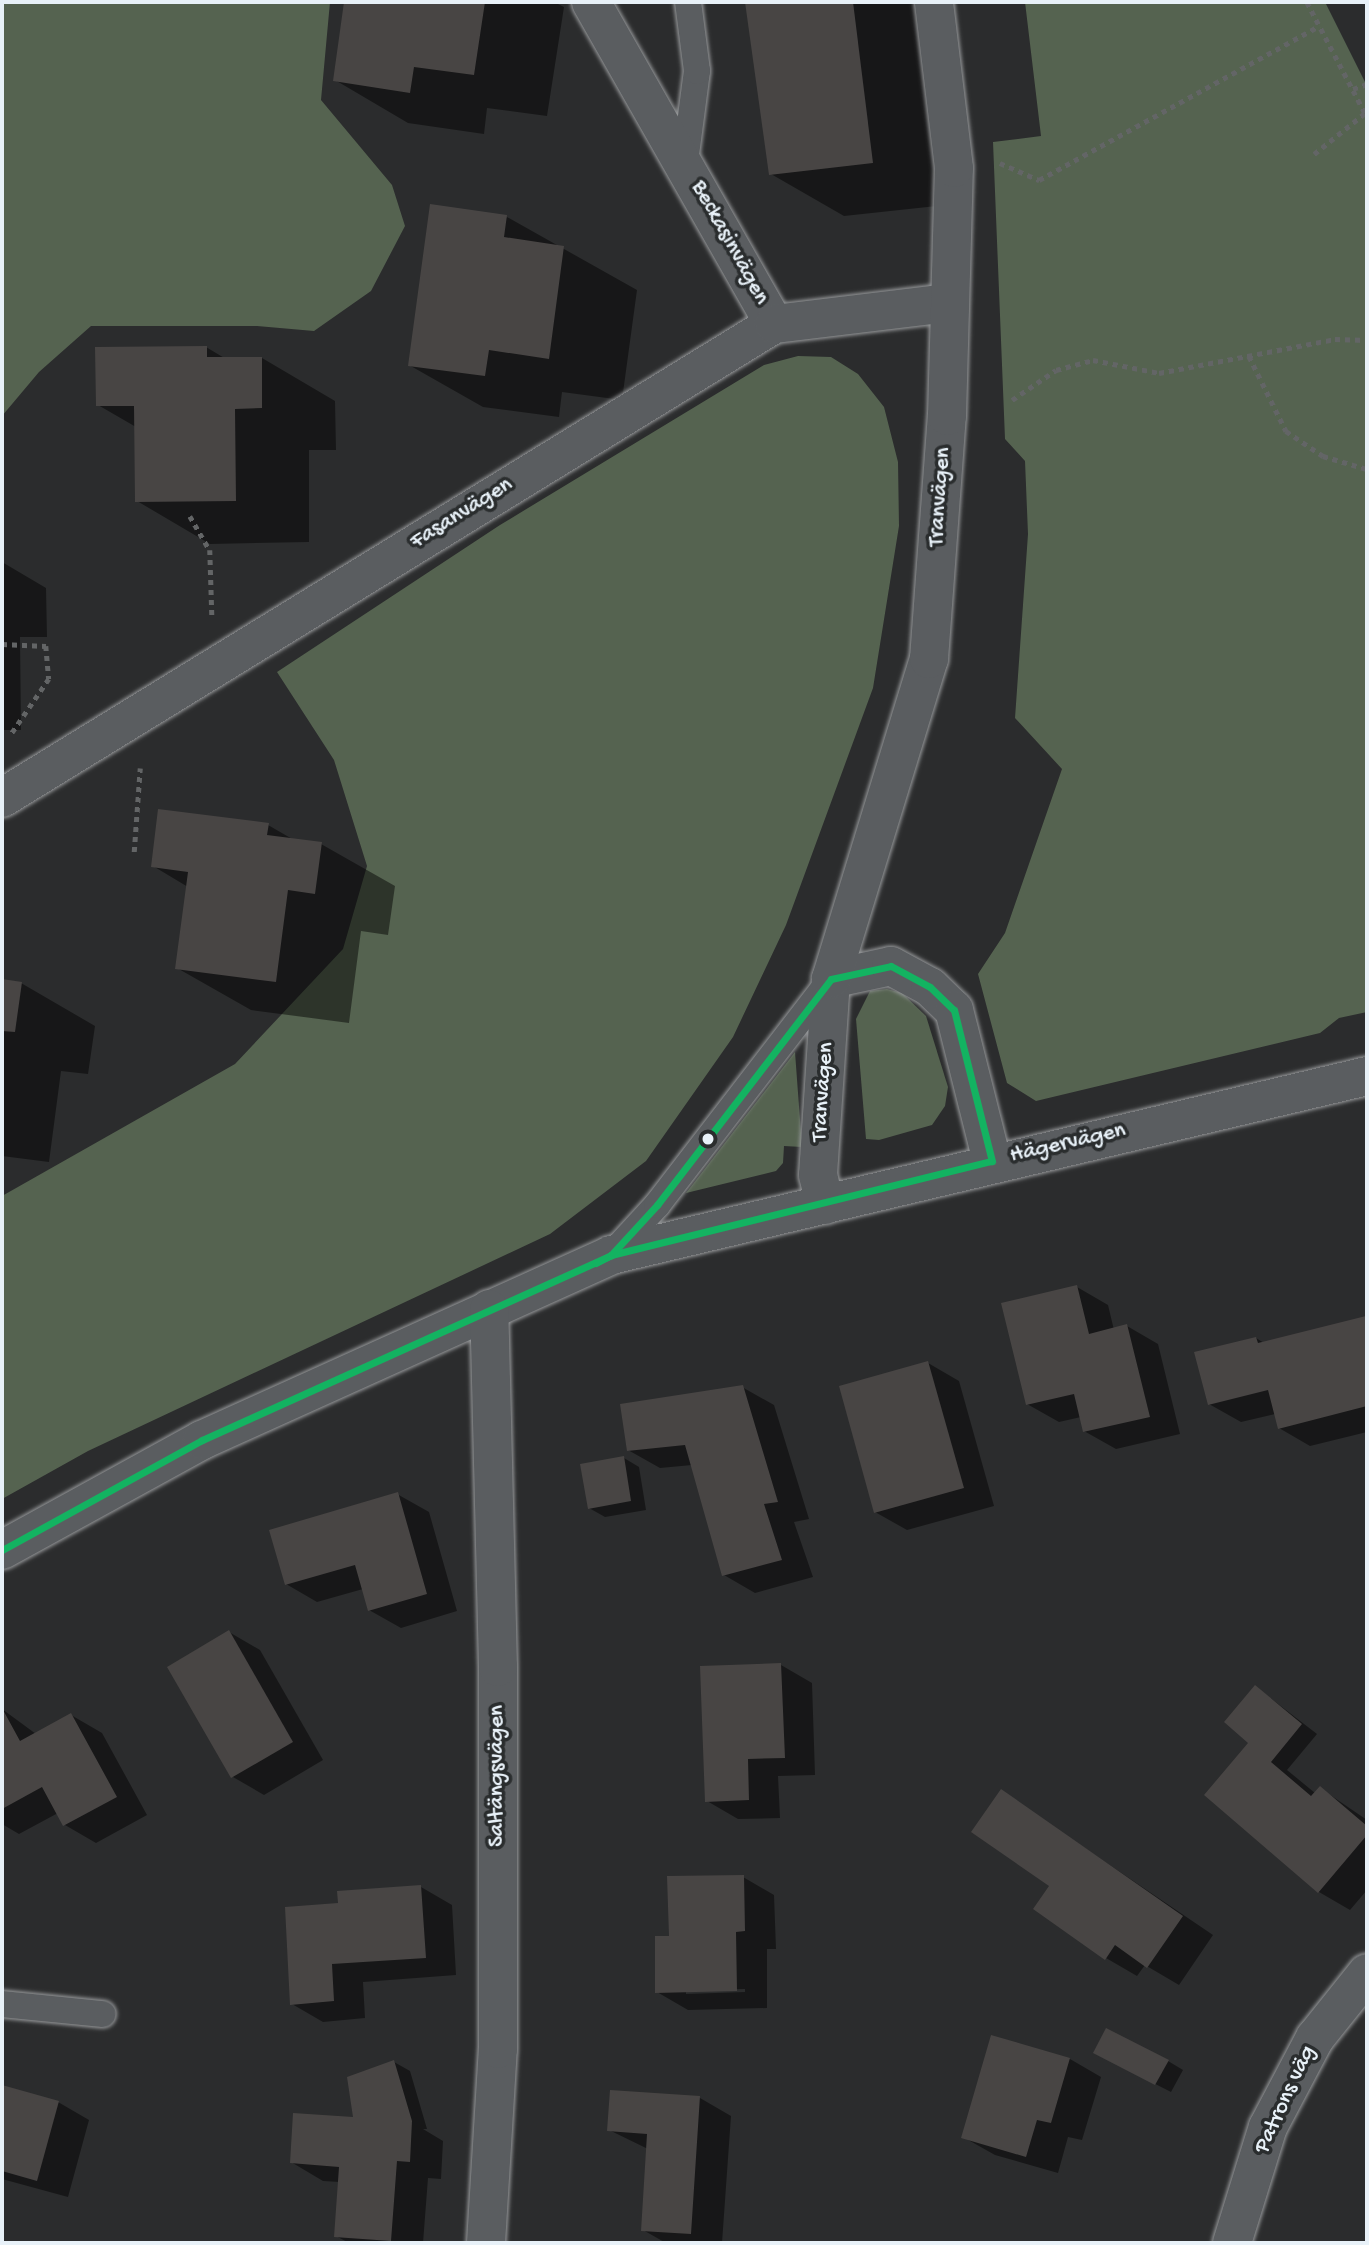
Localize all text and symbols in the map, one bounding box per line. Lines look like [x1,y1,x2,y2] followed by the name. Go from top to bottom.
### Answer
[684,176,774,310] street label: Beckasinvägen
[924,446,958,548] street label: Tranvägen
[406,472,518,556] street label: Fasanvägen
[807,1041,841,1143] street label: Tranvägen
[1008,1117,1128,1171] street label: Hägervägen
[701,1132,715,1146] unlabelled marker
[484,1705,512,1847] street label: Saltängsvägen
[1249,2042,1323,2158] street label: Patrons väg

